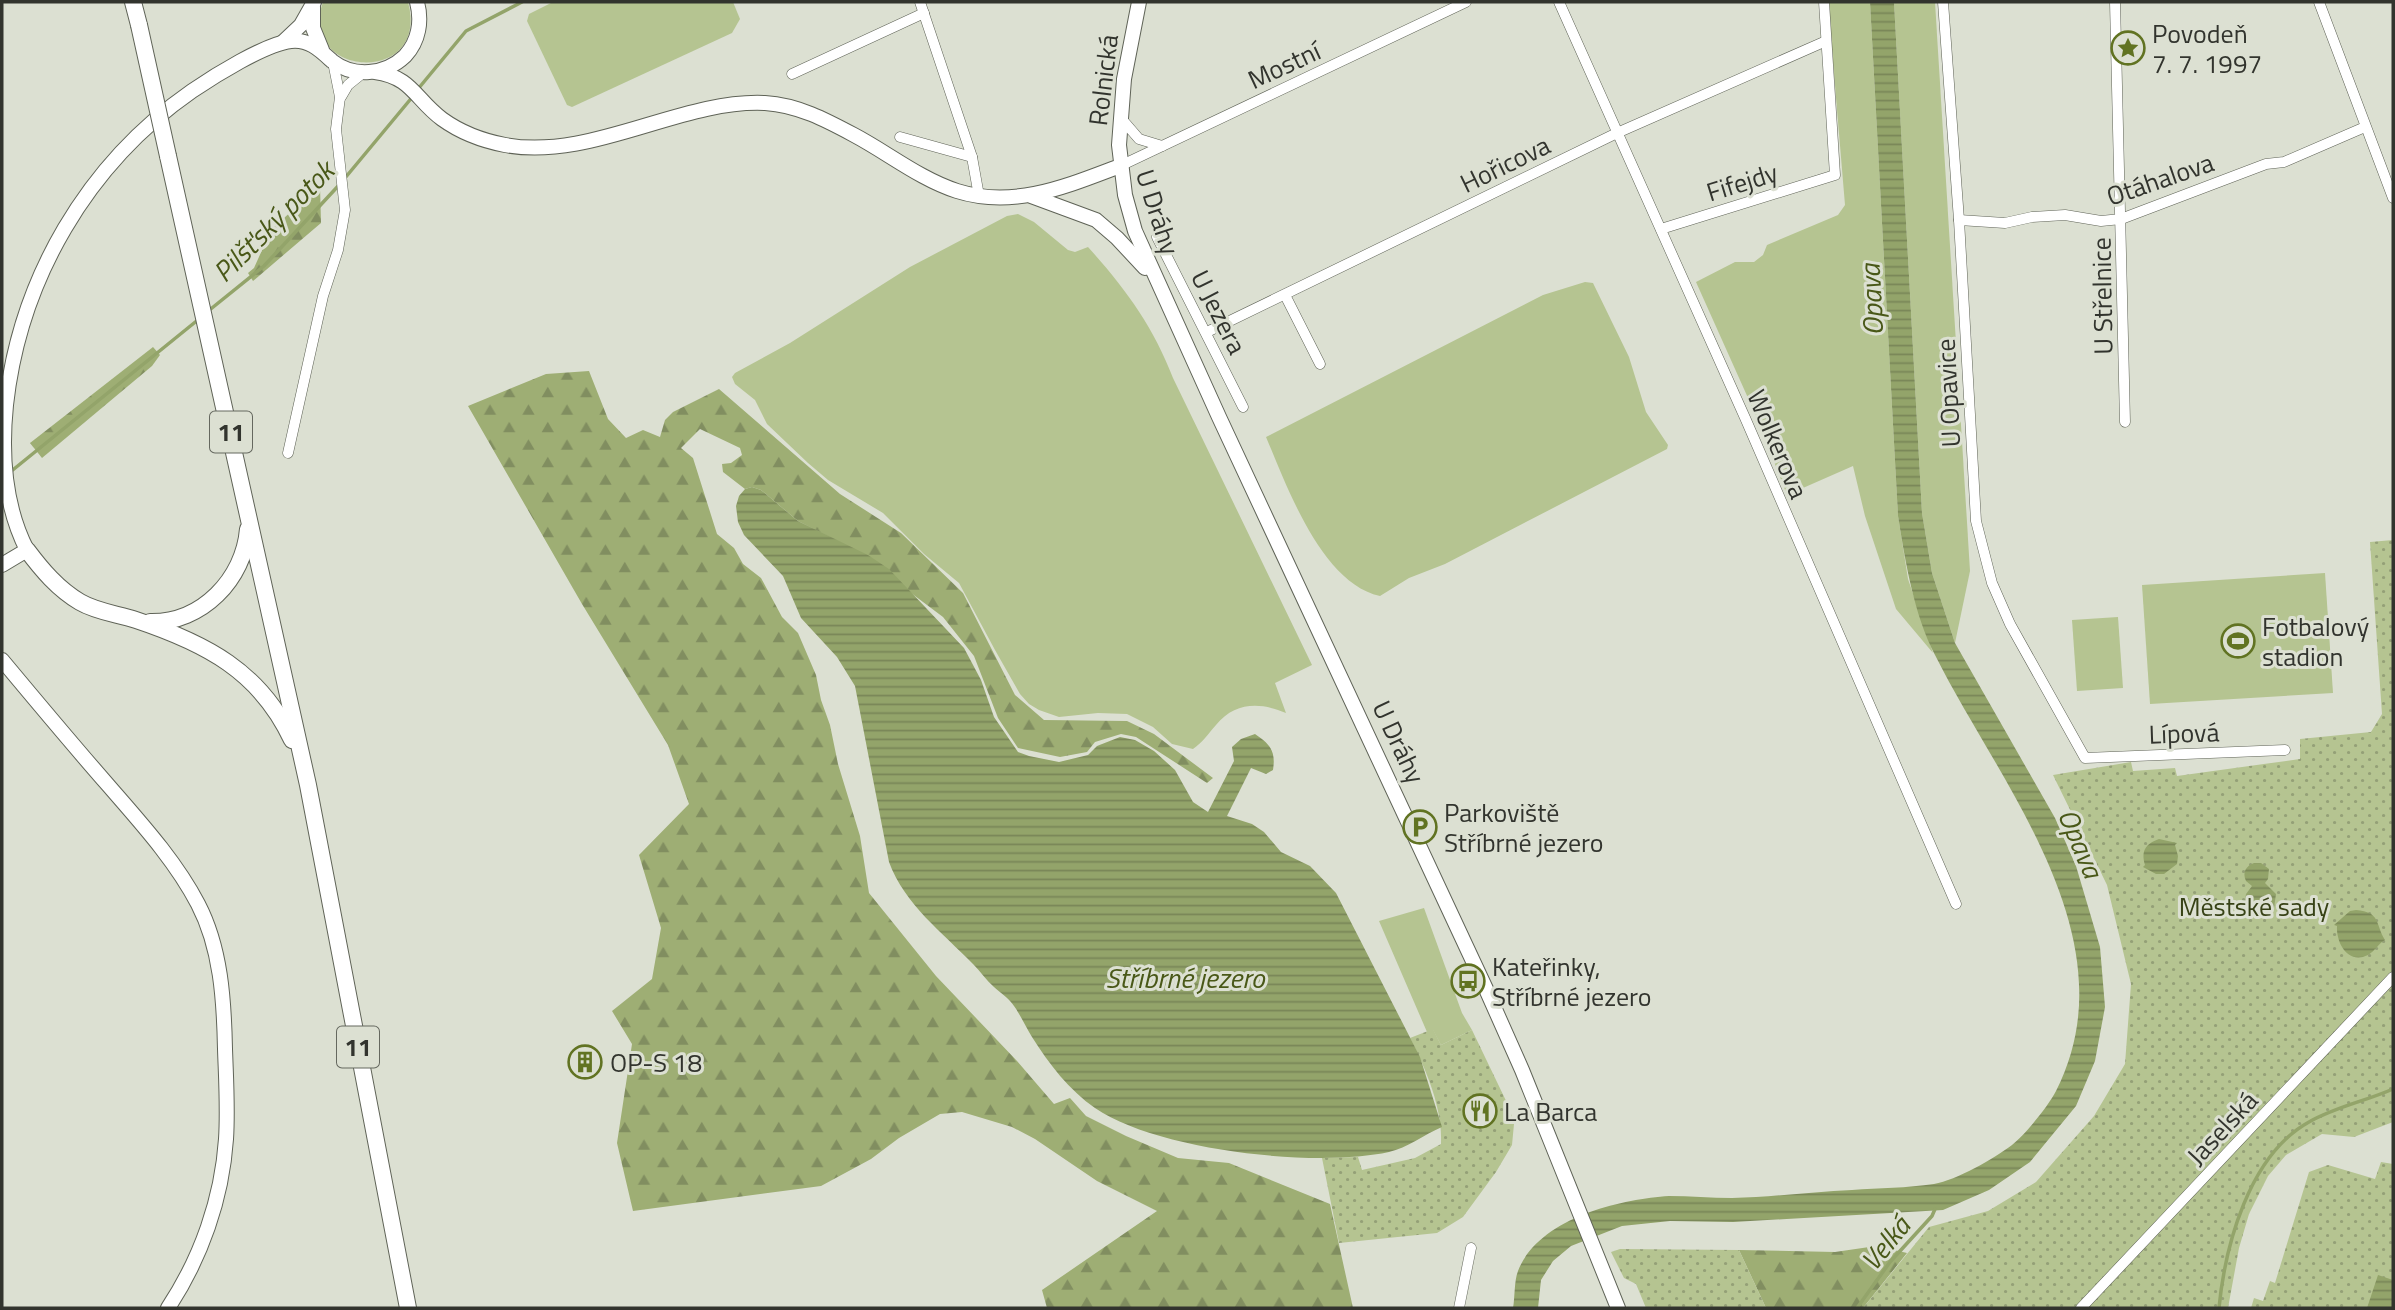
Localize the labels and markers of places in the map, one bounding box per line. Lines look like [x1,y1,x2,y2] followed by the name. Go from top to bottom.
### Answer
[2152,14,2262,83] place label: Povodeň 7. 7. 1997
[2109,29,2147,67] place icon: Povodeň 7. 7. 1997
[2262,607,2369,676] place label: Fotbalový stadion
[2219,622,2257,660] sports icon: Fotbalový stadion
[1444,793,1604,862] place label: Parkoviště Stříbrné jezero
[1401,808,1439,846] parking icon: Parkoviště Stříbrné jezero
[1492,947,1652,1016] place label: Kateřinky, Stříbrné jezero
[1449,962,1487,1000] bus stop icon: Kateřinky, Stříbrné jezero
[566,1043,604,1081] building icon: OP-S 18
[610,1043,702,1082] place label: OP-S 18
[1461,1092,1499,1130] restaurant icon: La Barca
[1504,1092,1597,1131] place label: La Barca

